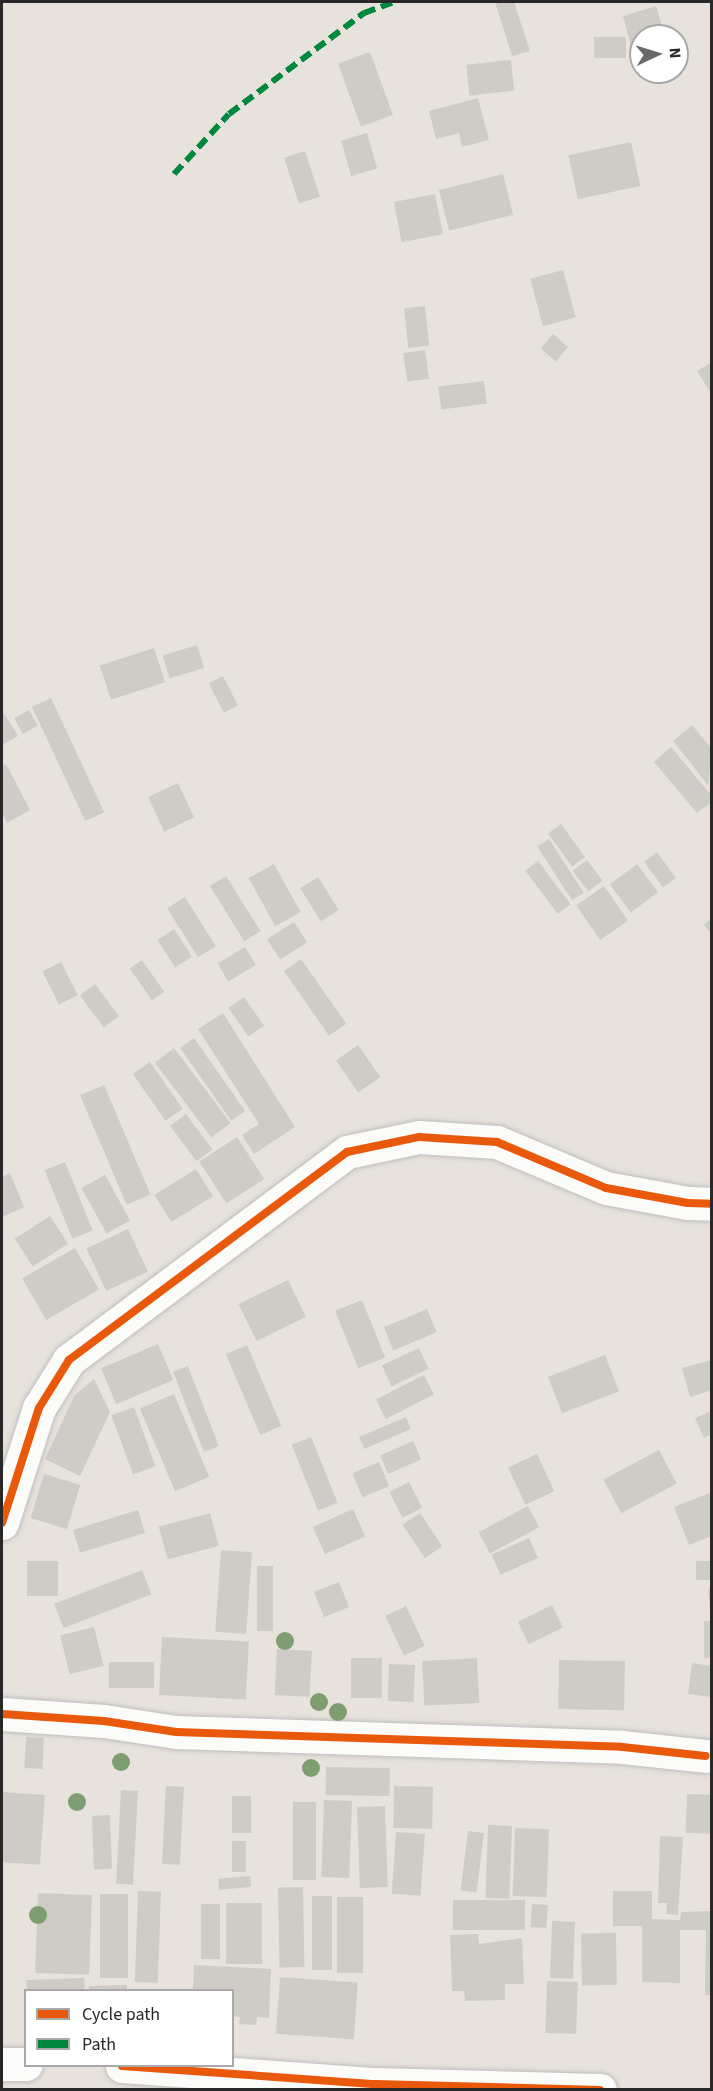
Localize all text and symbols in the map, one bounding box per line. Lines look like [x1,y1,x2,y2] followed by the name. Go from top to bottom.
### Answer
[629,24,689,84] north arrow
[664,47,686,59] text: N
[24,1989,234,2067] legend
[82,2002,160,2027] text: Cycle path
[82,2032,116,2057] text: Path

